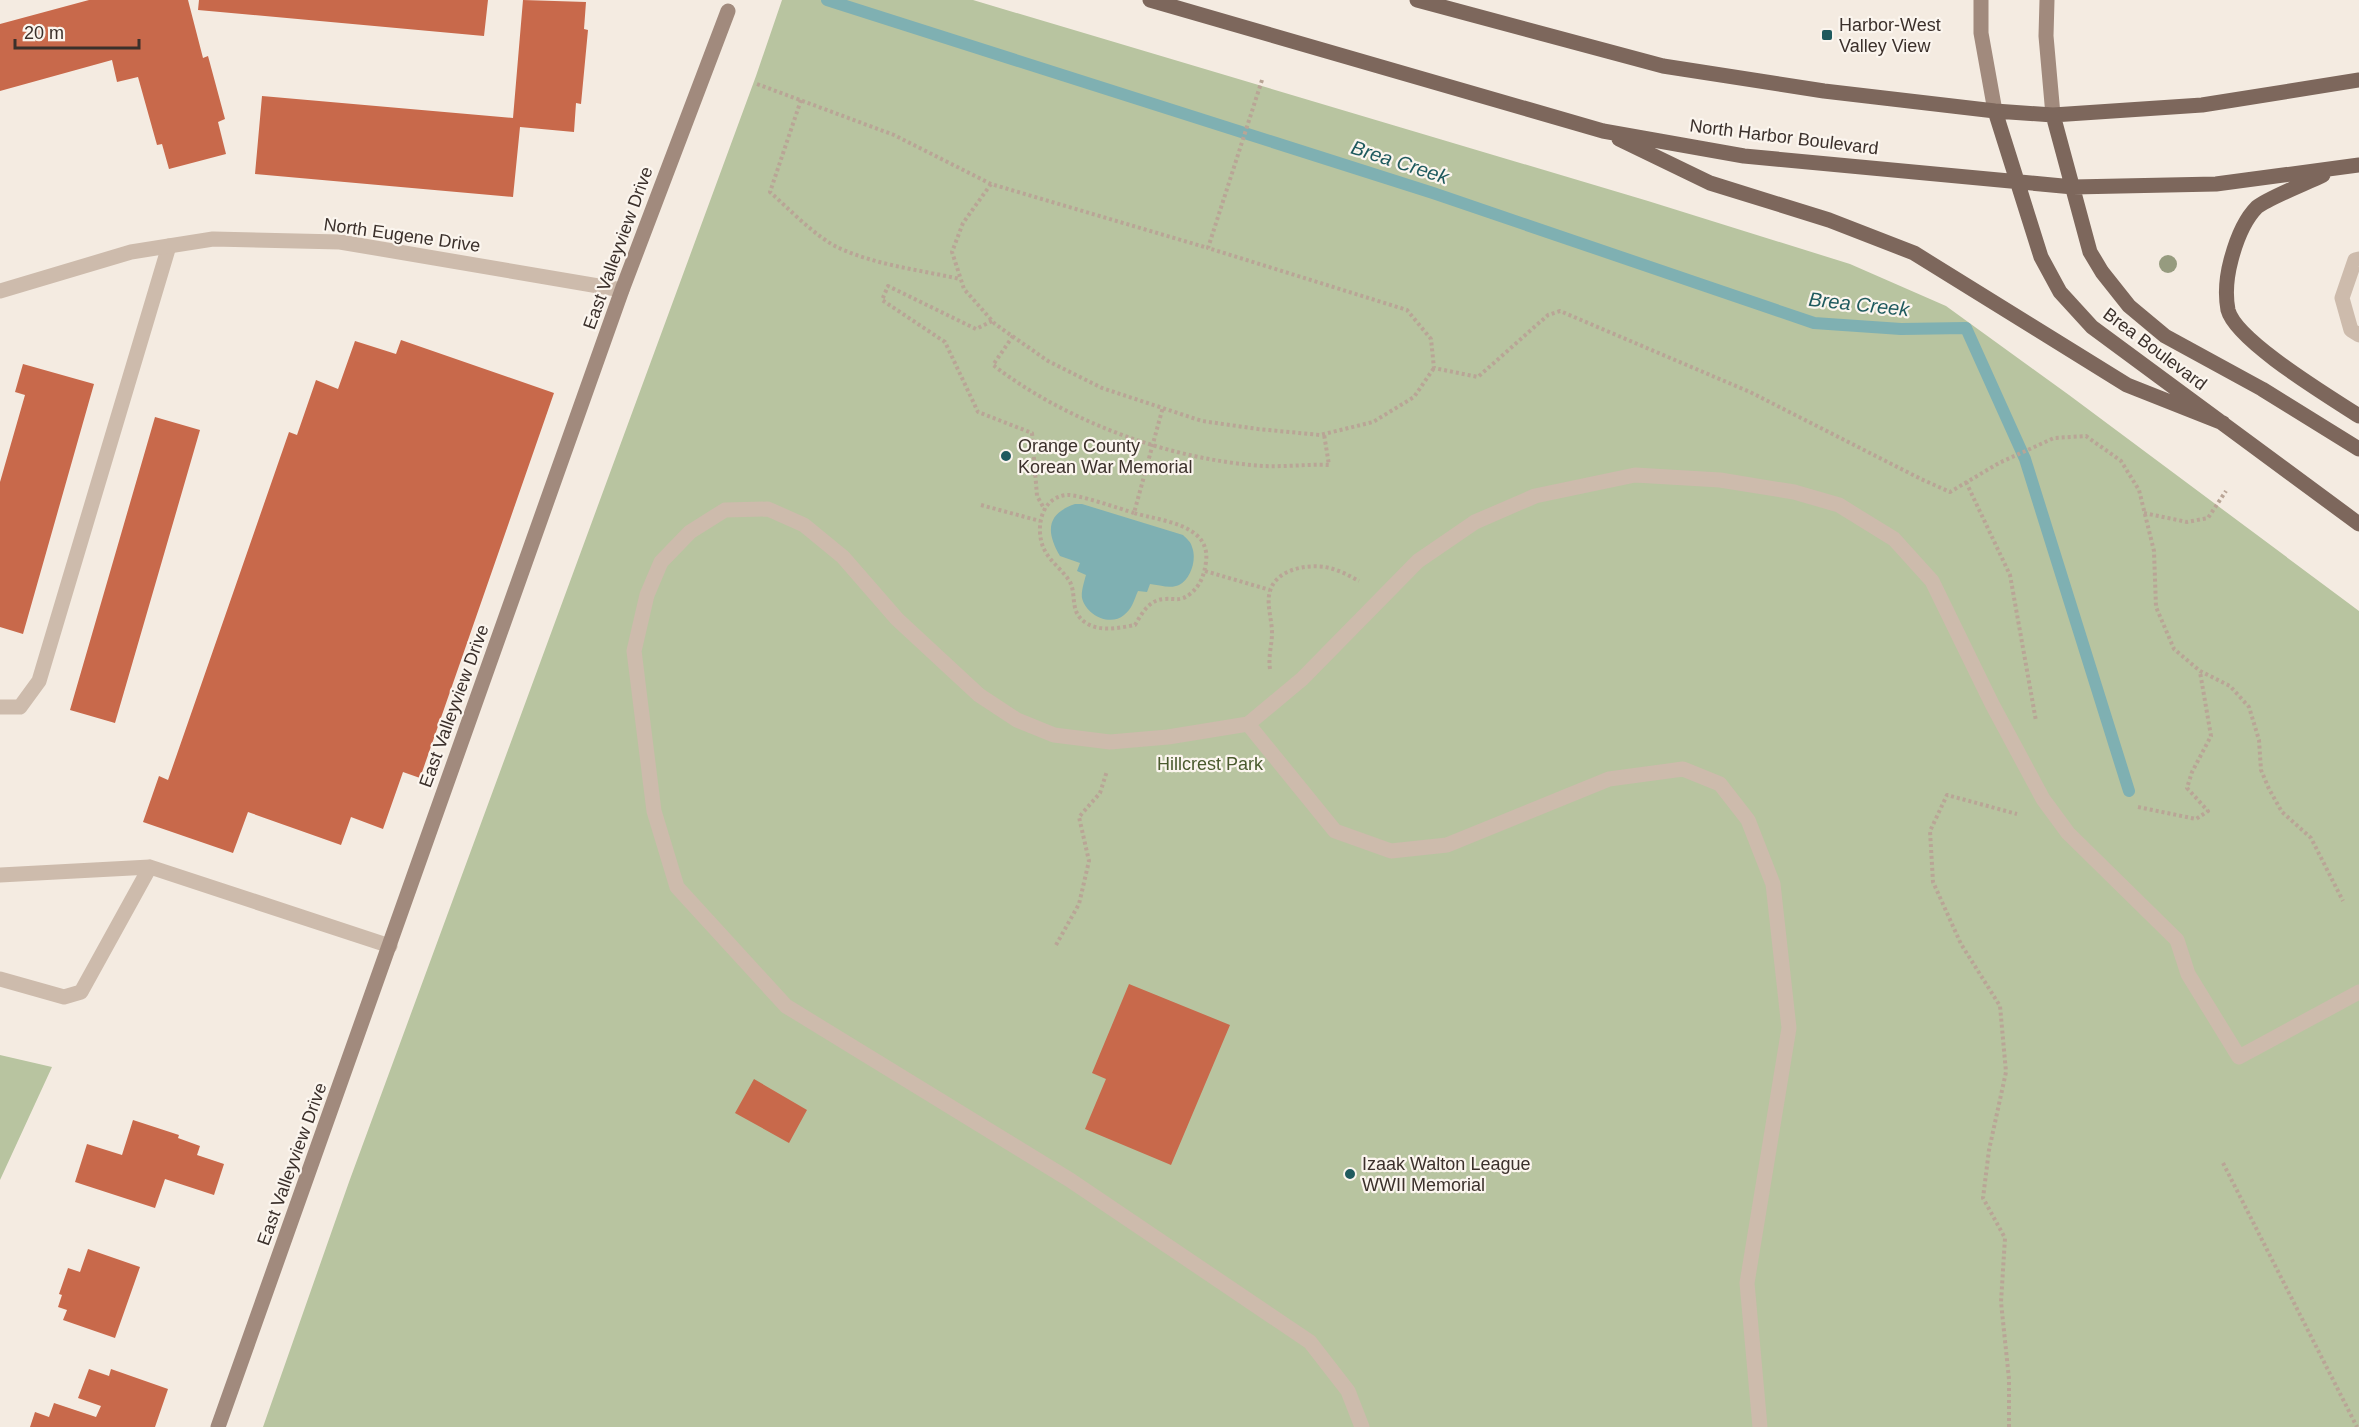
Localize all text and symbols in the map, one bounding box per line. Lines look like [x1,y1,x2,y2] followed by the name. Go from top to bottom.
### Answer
[15,12,140,50] scale bar
[1839,15,1941,56] place label: Harbor-West Valley View
[24,23,64,43] text: 20 m
[1820,28,1834,42] marker: Harbor-West Valley View
[1688,115,1880,159] street label: North Harbor Boulevard
[1348,136,1452,188] water label: Brea Creek
[579,164,657,332] street label: East Valleyview Drive
[322,214,482,256] street label: North Eugene Drive
[1808,288,1911,320] water label: Brea Creek
[2099,304,2211,394] street label: Brea Boulevard
[1018,436,1192,477] place label: Orange County Korean War Memorial
[999,449,1013,463] marker: Orange County Korean War Memorial
[415,622,493,790] street label: East Valleyview Drive
[1157,754,1264,774] park label: Hillcrest Park
[253,1080,331,1248] street label: East Valleyview Drive
[1362,1154,1530,1195] place label: Izaak Walton League WWII Memorial
[1343,1167,1357,1181] marker: Izaak Walton League WWII Memorial

